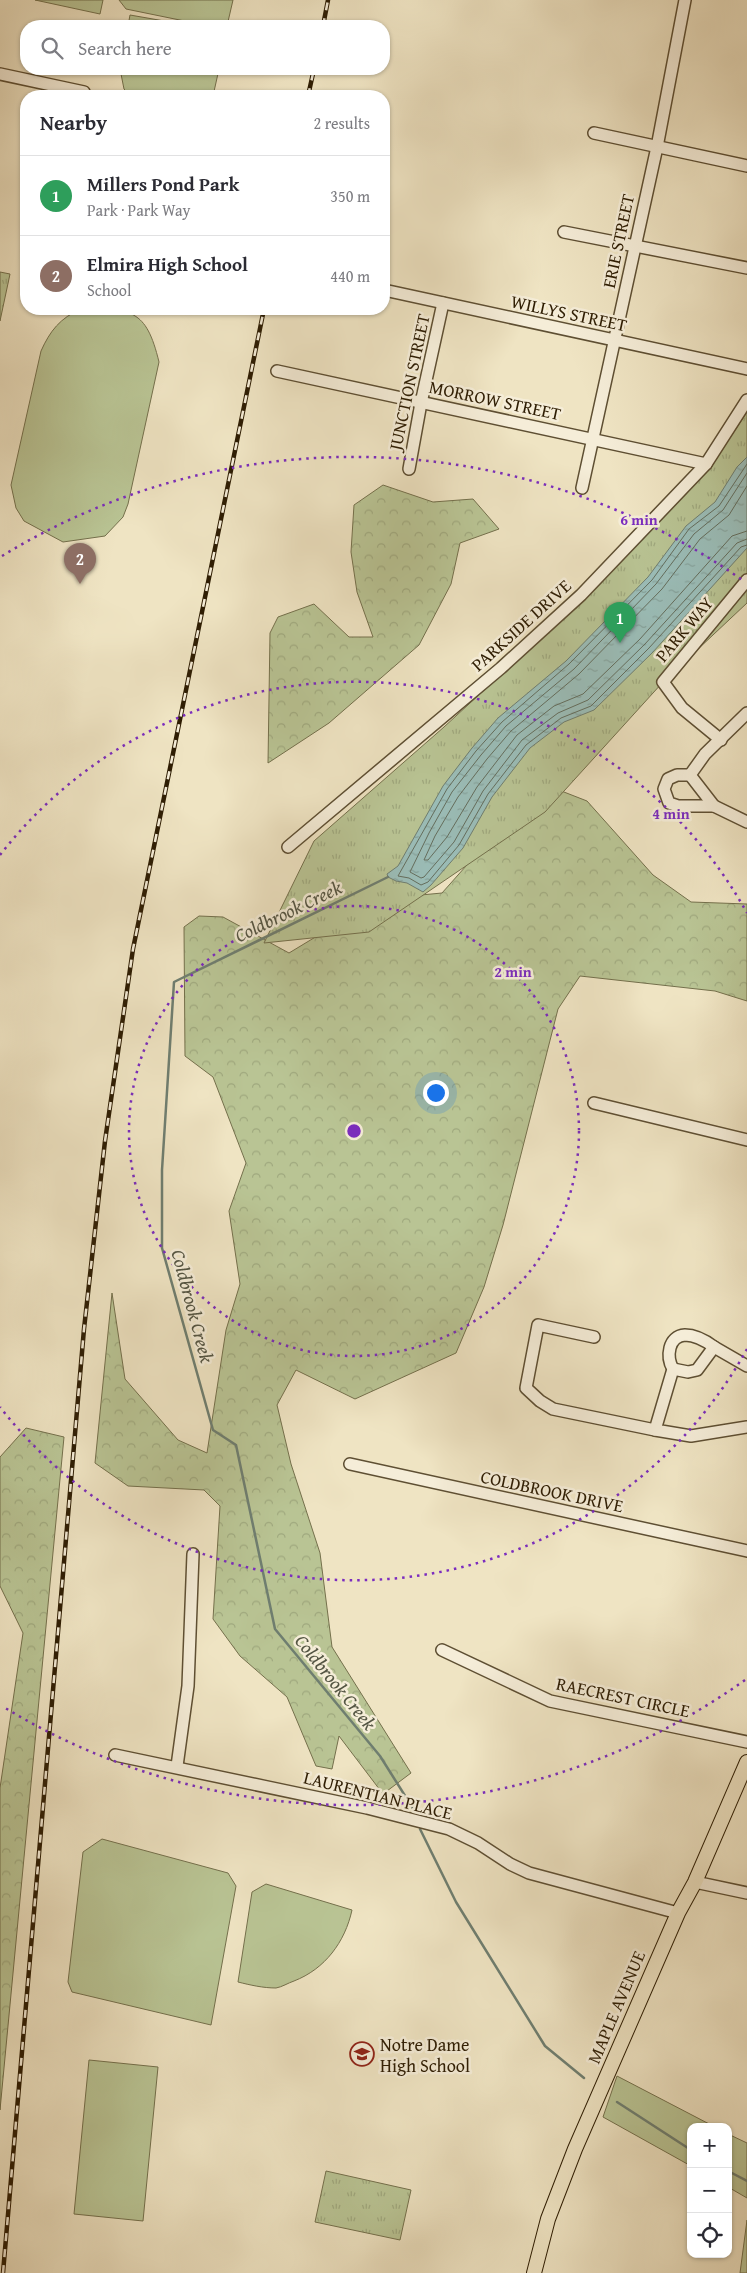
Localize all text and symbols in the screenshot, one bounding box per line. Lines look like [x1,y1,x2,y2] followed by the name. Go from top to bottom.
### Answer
[20,20,390,75] search box
[38,34,66,62] icon: search
[78,34,172,62] text: Search here
[40,107,107,138] text: Nearby
[313,111,370,135] text: 2 results
[87,170,239,198] text: Millers Pond Park
[52,184,60,208] text: 1
[330,184,370,208] text: 350 m
[595,191,641,291] street label: ERIE STREET
[87,198,191,222] text: Park · Park Way
[87,250,248,278] text: Elmira High School
[52,264,60,288] text: 2
[330,264,370,288] text: 440 m
[87,278,131,302] text: School
[509,288,629,338] street label: WILLYS STREET
[381,311,437,455] street label: JUNCTION STREET
[427,373,563,427] street label: MORROW STREET
[620,509,658,530] text: 6 min
[64,543,96,584] pin: 2
[465,573,577,677] street label: PARKSIDE DRIVE
[648,590,720,668] street label: PARK WAY
[604,602,636,643] pin: 1
[652,803,690,824] text: 4 min
[230,873,347,949] water label: Coldbrook Creek
[494,961,532,982] text: 2 min
[423,1080,449,1106] your location
[345,1122,363,1140] centre of rings
[164,1246,222,1366] water label: Coldbrook Creek
[478,1463,626,1519] street label: COLDBROOK DRIVE
[289,1628,384,1736] water label: Coldbrook Creek
[554,1670,692,1724] street label: RAECREST CIRCLE
[301,1763,455,1827] street label: LAURENTIAN PLACE
[580,1946,652,2068] street label: MAPLE AVENUE
[380,2031,470,2079] place label: Notre Dame High School
[349,2041,375,2067] school or university icon: Notre Dame High School
[687,2123,732,2258] map controls
[687,2123,732,2168] button: +
[687,2168,732,2213] button: −
[687,2213,732,2258] button: locate

